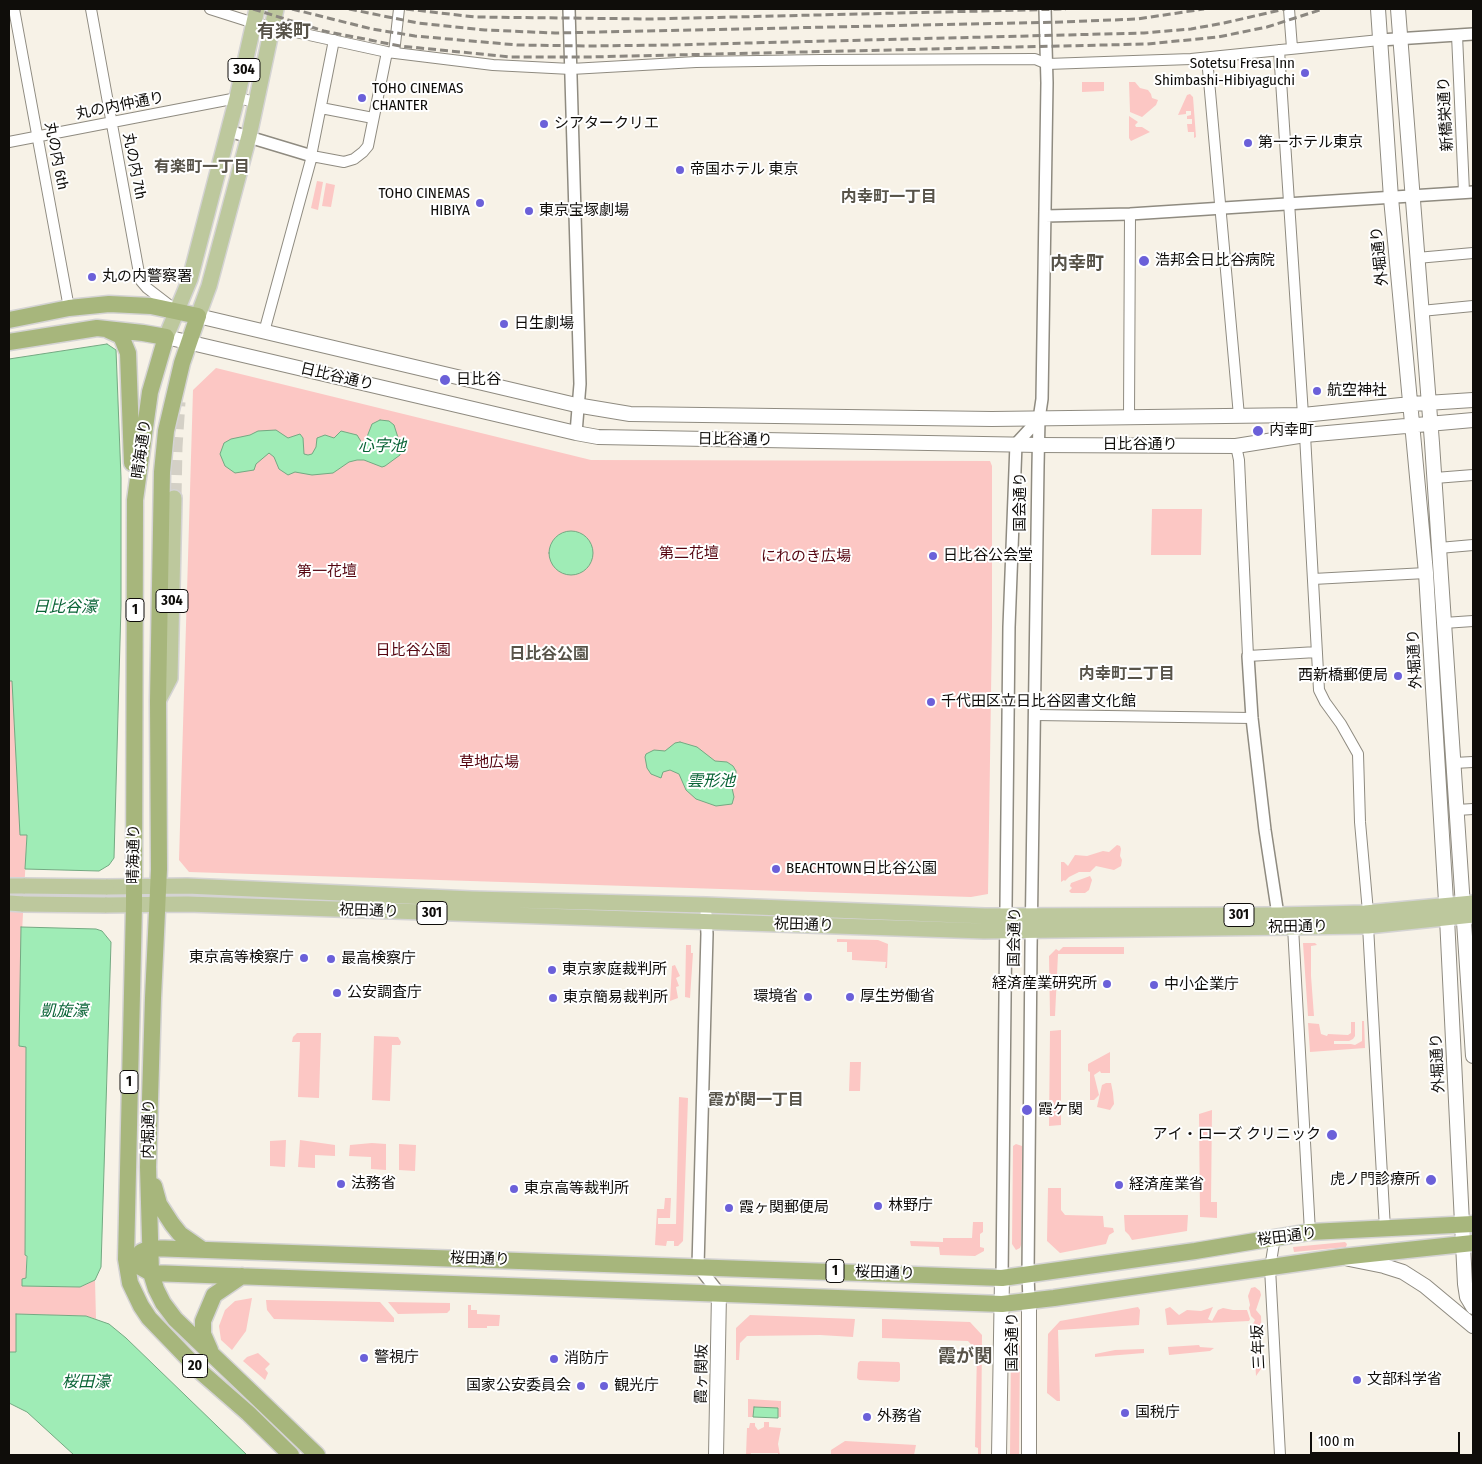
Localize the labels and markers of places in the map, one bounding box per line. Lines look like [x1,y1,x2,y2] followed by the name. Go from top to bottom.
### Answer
[1154,55,1295,90] place label: Sotetsu Fresa Inn Shimbashi-Hibiyaguchi
[1299,67,1311,79] marker: Sotetsu Fresa Inn Shimbashi-Hibiyaguchi
[372,80,464,115] place label: TOHO CINEMAS CHANTER
[356,92,368,104] marker: TOHO CINEMAS CHANTER
[554,115,659,133] place label: シアタークリエ
[538,118,550,130] marker: シアタークリエ
[1258,134,1363,152] place label: 第一ホテル東京
[1242,137,1254,149] marker: 第一ホテル東京
[690,161,799,179] place label: 帝国ホテル 東京
[674,164,686,176] marker: 帝国ホテル 東京
[378,185,470,220] place label: TOHO CINEMAS HIBIYA
[474,197,486,209] marker: TOHO CINEMAS HIBIYA
[539,202,629,220] place label: 東京宝塚劇場
[523,205,535,217] marker: 東京宝塚劇場
[1155,252,1275,270] place label: 浩邦会日比谷病院
[1137,254,1151,268] marker: 浩邦会日比谷病院
[102,268,192,286] place label: 丸の内警察署
[86,271,98,283] marker: 丸の内警察署
[514,315,574,333] place label: 日生劇場
[498,318,510,330] marker: 日生劇場
[456,371,501,389] place label: 日比谷
[438,373,452,387] marker: 日比谷
[1327,382,1387,400] place label: 航空神社
[1311,385,1323,397] marker: 航空神社
[1269,422,1314,440] place label: 内幸町
[1251,424,1265,438] marker: 内幸町
[943,547,1033,565] place label: 日比谷公会堂
[927,550,939,562] marker: 日比谷公会堂
[1298,667,1388,685] place label: 西新橋郵便局
[1392,670,1404,682] marker: 西新橋郵便局
[941,693,1136,711] place label: 千代田区立日比谷図書文化館
[925,696,937,708] marker: 千代田区立日比谷図書文化館
[786,860,937,878] place label: BEACHTOWN日比谷公園
[770,863,782,875] marker: BEACHTOWN日比谷公園
[189,949,294,967] place label: 東京高等検察庁
[341,950,416,968] place label: 最高検察庁
[298,952,310,964] marker: 東京高等検察庁
[325,953,337,965] marker: 最高検察庁
[562,961,667,979] place label: 東京家庭裁判所
[546,964,558,976] marker: 東京家庭裁判所
[992,975,1097,993] place label: 経済産業研究所
[1164,976,1239,994] place label: 中小企業庁
[1101,978,1113,990] marker: 経済産業研究所
[1148,979,1160,991] marker: 中小企業庁
[347,984,422,1002] place label: 公安調査庁
[331,987,343,999] marker: 公安調査庁
[753,988,798,1006] place label: 環境省
[860,988,935,1006] place label: 厚生労働省
[563,989,668,1007] place label: 東京簡易裁判所
[802,991,814,1003] marker: 環境省
[844,991,856,1003] marker: 厚生労働省
[547,992,559,1004] marker: 東京簡易裁判所
[1038,1101,1083,1119] place label: 霞ケ関
[1020,1103,1034,1117] marker: 霞ケ関
[1152,1126,1321,1144] place label: アイ・ローズ クリニック
[1325,1128,1339,1142] marker: アイ・ローズ クリニック
[1330,1171,1420,1189] place label: 虎ノ門診療所
[1424,1173,1438,1187] marker: 虎ノ門診療所
[351,1175,396,1193] place label: 法務省
[1129,1176,1204,1194] place label: 経済産業省
[335,1178,347,1190] marker: 法務省
[1113,1179,1125,1191] marker: 経済産業省
[524,1180,629,1198] place label: 東京高等裁判所
[508,1183,520,1195] marker: 東京高等裁判所
[888,1197,933,1215] place label: 林野庁
[739,1199,829,1217] place label: 霞ヶ関郵便局
[872,1200,884,1212] marker: 林野庁
[723,1202,735,1214] marker: 霞ヶ関郵便局
[374,1349,419,1367] place label: 警視庁
[564,1350,609,1368] place label: 消防庁
[358,1352,370,1364] marker: 警視庁
[548,1353,560,1365] marker: 消防庁
[1367,1371,1442,1389] place label: 文部科学省
[1351,1374,1363,1386] marker: 文部科学省
[466,1377,571,1395] place label: 国家公安委員会
[614,1377,659,1395] place label: 観光庁
[575,1380,587,1392] marker: 国家公安委員会
[598,1380,610,1392] marker: 観光庁
[1135,1404,1180,1422] place label: 国税庁
[1119,1407,1131,1419] marker: 国税庁
[877,1408,922,1426] place label: 外務省
[861,1411,873,1423] marker: 外務省

